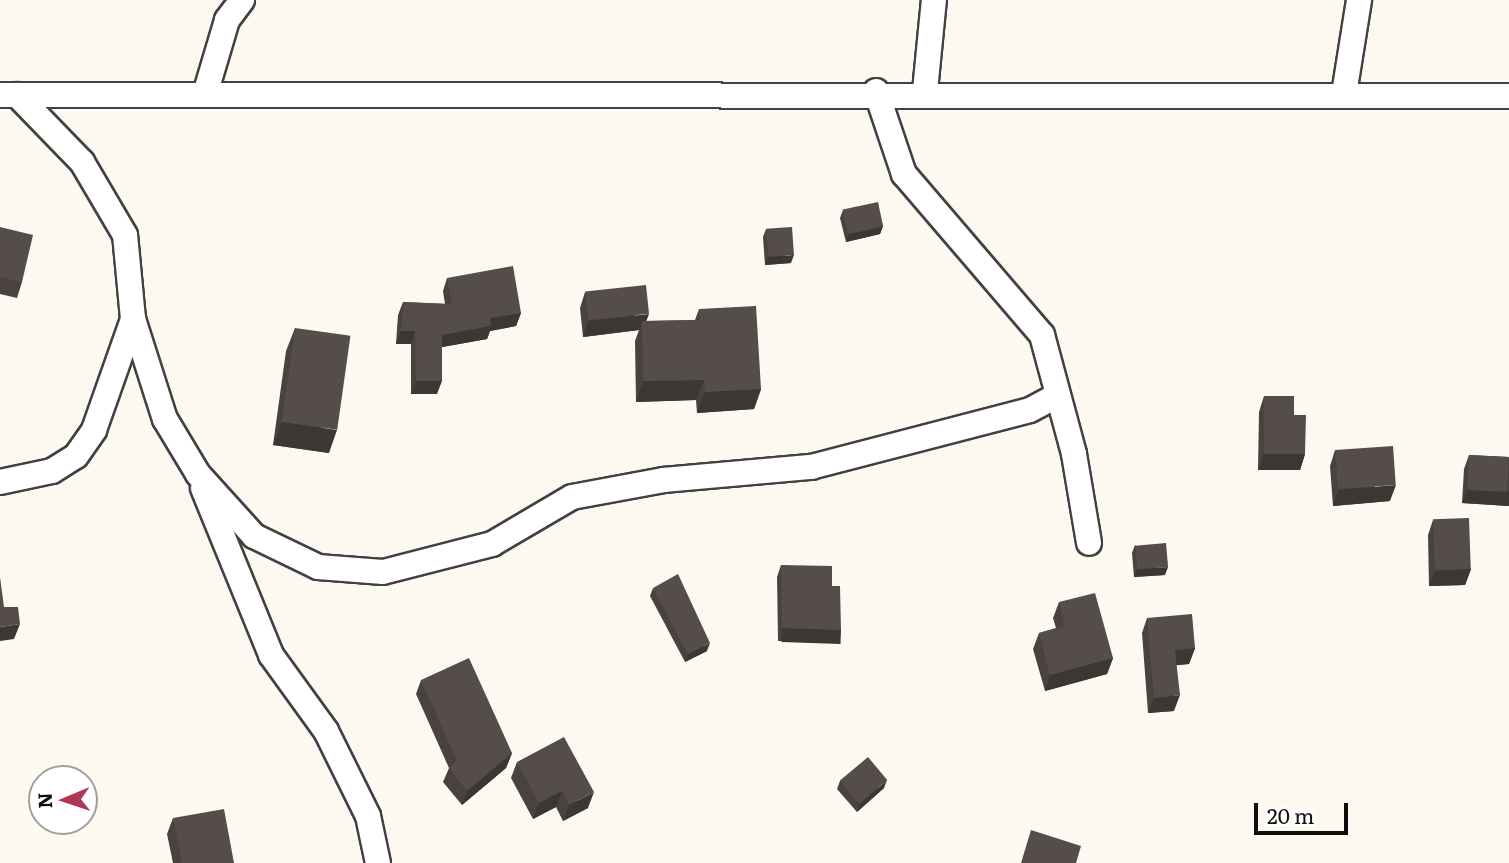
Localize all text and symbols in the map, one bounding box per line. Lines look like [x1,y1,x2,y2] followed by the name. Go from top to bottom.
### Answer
[28,765,98,835] north arrow
[1257,790,1352,834] scale bar
[30,792,58,809] text: N
[1267,799,1314,830] text: 20 m

